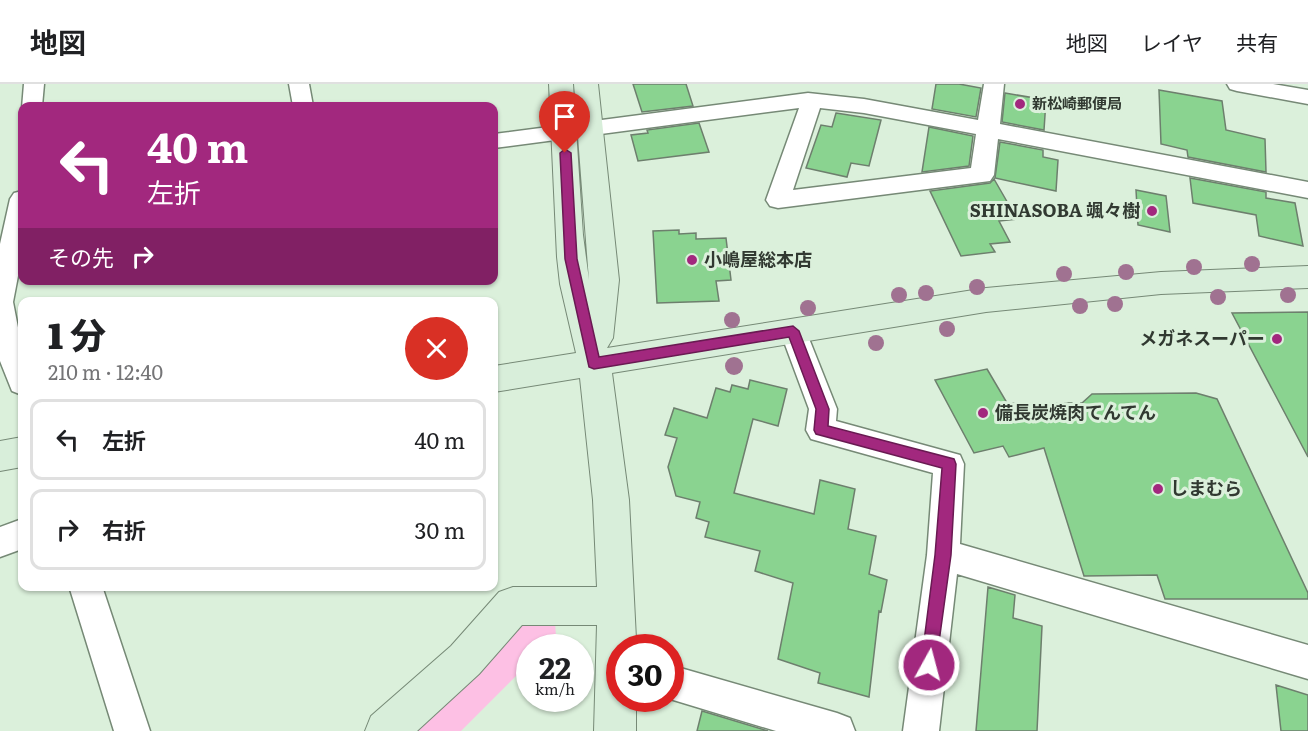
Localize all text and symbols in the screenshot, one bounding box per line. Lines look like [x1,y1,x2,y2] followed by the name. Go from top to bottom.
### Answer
[30,20,86,62] text: 地図
[1066,26,1108,57] text: 地図
[1141,26,1203,57] text: レイヤ
[1236,26,1278,57] text: 共有
[539,91,590,153] pin
[1032,91,1122,114] place label: 新松崎郵便局
[1013,97,1027,111] marker: 新松崎郵便局
[548,100,581,133] icon: arrive
[147,114,248,176] text: 40 m
[48,126,126,204] icon: left
[147,171,201,211] text: 左折
[970,196,1140,223] place label: SHINASOBA 颯々樹
[1145,204,1159,218] marker: SHINASOBA 颯々樹
[48,240,114,273] text: その先
[126,240,159,273] icon: right
[704,245,812,272] place label: 小嶋屋総本店
[685,253,699,267] marker: 小嶋屋総本店
[48,307,106,360] text: 1 分
[405,317,468,380] button: close
[1139,324,1265,351] place label: メガネスーパー
[1270,332,1284,346] marker: メガネスーパー
[48,356,163,386] text: 210 m · 12:40
[995,398,1156,425] place label: 備長炭焼肉てんてん
[976,406,990,420] marker: 備長炭焼肉てんてん
[51,423,84,456] icon: left
[102,423,146,456] text: 左折
[414,423,465,456] text: 40 m
[1170,474,1242,501] place label: しまむら
[1151,482,1165,496] marker: しまむら
[51,513,84,546] icon: right
[102,513,146,546] text: 右折
[415,513,465,546] text: 30 m
[897,633,961,697] position arrow
[606,634,684,712] speed limit sign: 30
[539,644,571,688] text: 22
[535,677,575,700] text: km/h

